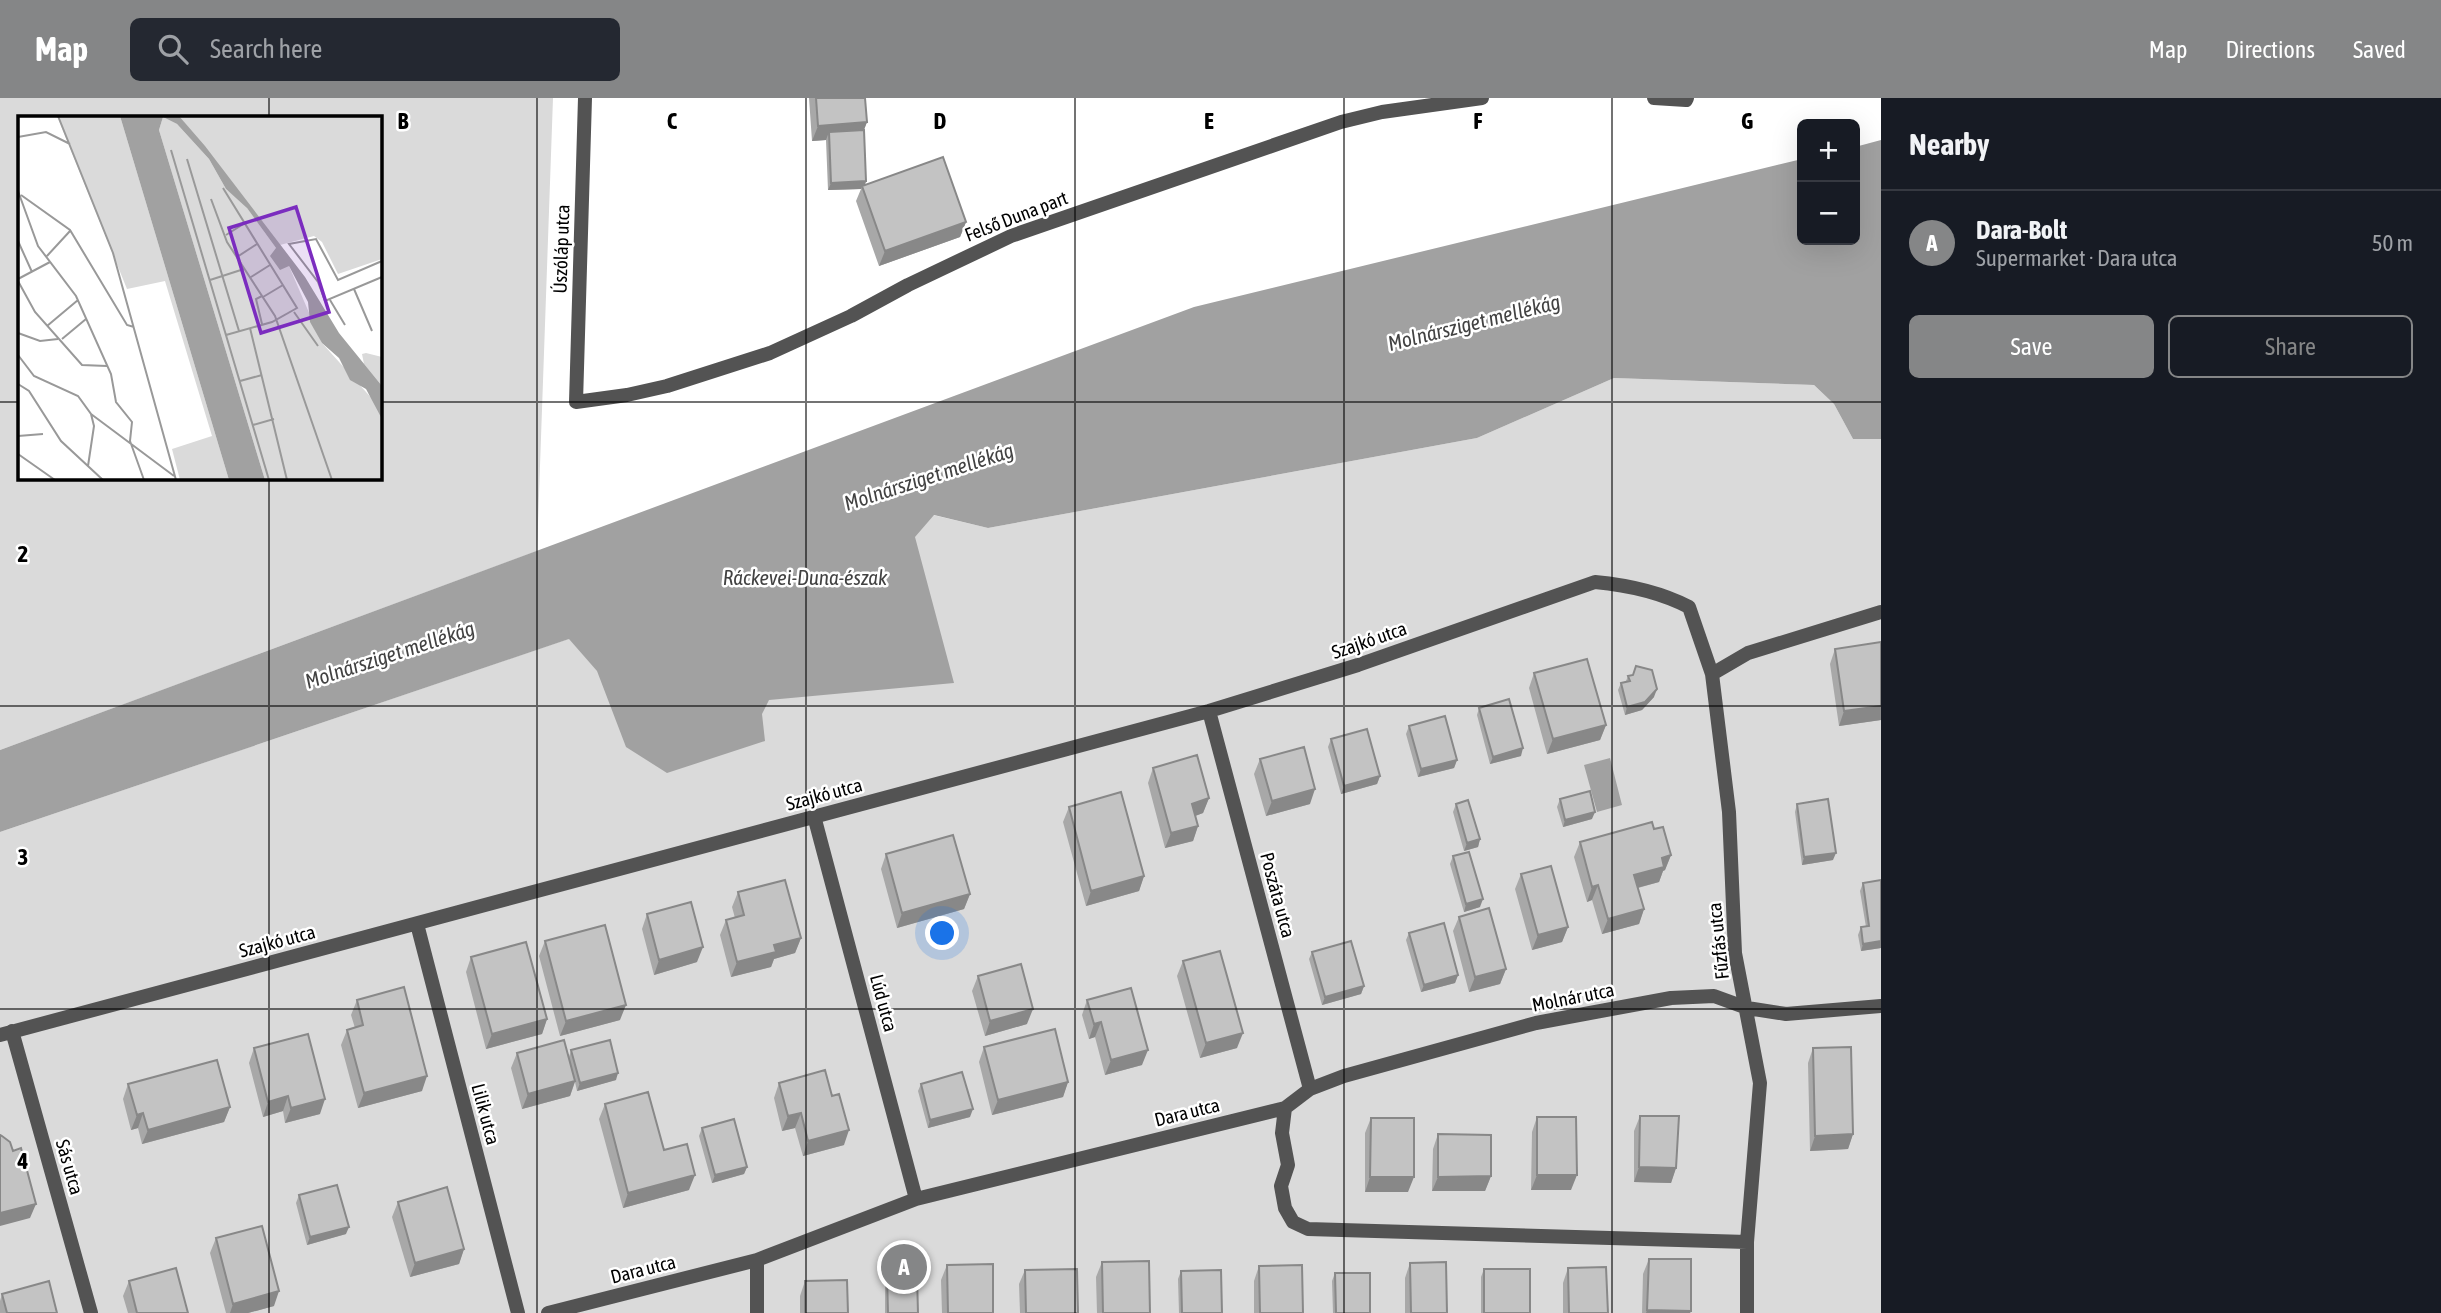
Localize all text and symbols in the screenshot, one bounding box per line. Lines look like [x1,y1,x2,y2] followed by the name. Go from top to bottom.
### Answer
[130,18,620,81] search box
[35,30,88,68] text: Map
[154,30,192,68] icon: search
[210,34,322,64] text: Search here
[2149,36,2187,63] text: Map
[2225,36,2315,63] text: Directions
[2353,36,2406,63] text: Saved
[398,108,409,134] text: B
[667,108,678,134] text: C
[934,108,947,134] text: D
[1204,108,1214,134] text: E
[1473,108,1483,134] text: F
[1741,108,1753,134] text: G
[18,116,382,480] inset map
[1797,119,1860,245] map controls
[1797,119,1860,182] button: +
[1909,127,1989,161] text: Nearby
[1797,182,1860,245] button: −
[961,186,1071,246] street label: Felső Duna part
[548,204,574,294] street label: Úszóláp utca
[1976,215,2067,245] text: Dara-Bolt
[1926,230,1938,256] text: A
[2372,230,2413,256] text: 50 m
[1976,245,2177,271] text: Supermarket · Dara utca
[1385,289,1562,355] water label: Molnársziget mellékág
[1909,315,2154,378] button: Save
[2168,315,2413,378] button: Share
[841,437,1017,515] water label: Molnársziget mellékág
[18,541,28,567] text: 2
[723,565,888,589] water label: Ráckevei-Duna-észak
[302,615,478,693] water label: Molnársziget mellékág
[1329,617,1409,663] street label: Szajkó utca
[784,773,864,815] street label: Szajkó utca
[18,844,28,870] text: 3
[1256,850,1300,940] street label: Poszáta utca
[1703,901,1733,981] street label: Fűzfás utca
[925,916,959,950] your location
[237,920,317,962] street label: Szajkó utca
[866,972,902,1034] street label: Lúd utca
[1530,978,1616,1016] street label: Molnár utca
[467,1081,505,1147] street label: Lilik utca
[1152,1093,1222,1131] street label: Dara utca
[52,1137,88,1197] street label: Sás utca
[17,1148,29,1174] text: 4
[881,1241,927,1293] pin: A
[608,1250,678,1288] street label: Dara utca

